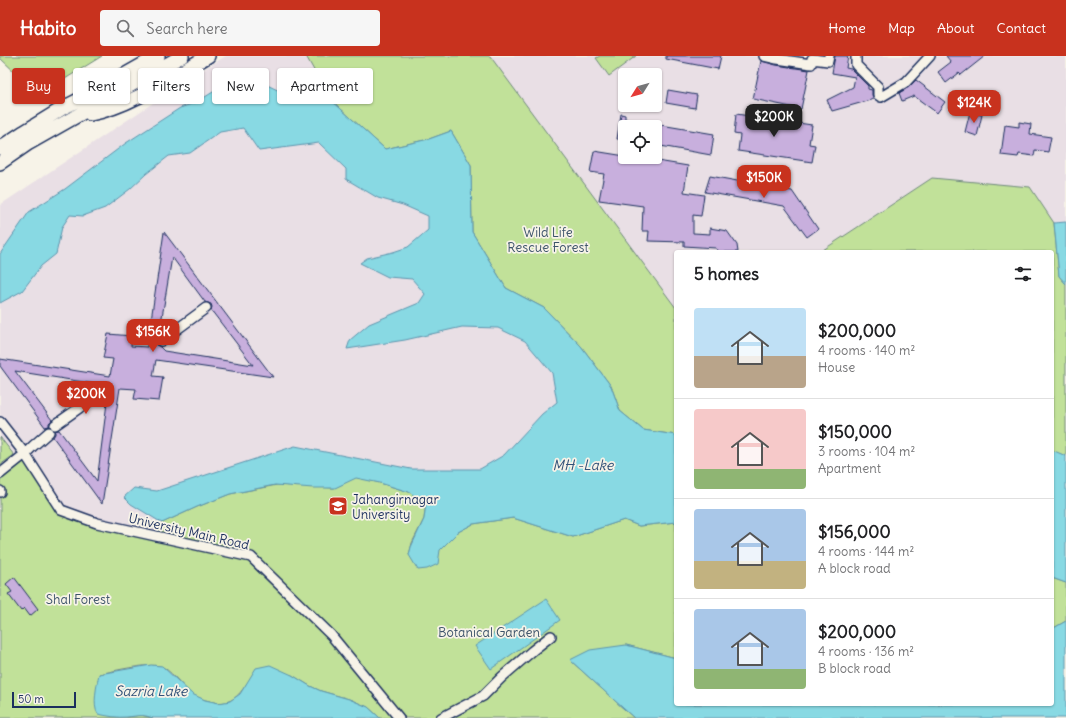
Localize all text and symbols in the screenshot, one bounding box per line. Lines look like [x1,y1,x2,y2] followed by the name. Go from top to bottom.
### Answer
[100,10,380,46] search box
[20,16,76,40] text: Habito
[114,17,136,39] icon: search
[146,19,228,38] text: Search here
[828,19,866,37] text: Home
[888,19,915,37] text: Map
[937,19,975,37] text: About
[997,19,1046,37] text: Contact
[12,68,65,104] chip: Buy
[73,68,130,104] chip: Rent
[138,68,204,104] chip: Filters
[212,68,269,104] chip: New
[277,68,373,104] chip: Apartment
[618,68,662,112] north arrow
[618,68,662,164] map controls
[946,90,1002,124] pin: $124K
[957,94,991,111] text: $124K
[746,104,802,138] pin: $200K
[754,108,794,125] text: $200K
[618,120,662,164] button: locate
[736,165,792,199] pin: $150K
[746,169,782,186] text: $150K
[507,224,589,256] park label: Wild Life Rescue Forest
[694,263,759,285] text: 5 homes
[1012,263,1034,285] icon: filters
[125,319,181,353] pin: $156K
[818,320,896,342] text: $200,000
[135,323,171,340] text: $156K
[726,324,774,372] icon: home
[818,342,915,359] text: 4 rooms · 140 m²
[818,359,855,376] text: House
[58,381,114,415] pin: $200K
[66,385,106,402] text: $200K
[818,421,892,443] text: $150,000
[726,425,774,473] icon: home
[818,443,915,460] text: 3 rooms · 104 m²
[553,456,615,474] water label: MH -Lake
[818,460,881,477] text: Apartment
[352,491,439,523] place label: Jahangirnagar University
[327,495,349,517] school or university icon: Jahangirnagar University
[127,509,251,554] street label: University Main Road
[818,521,891,543] text: $156,000
[726,525,774,573] icon: home
[818,543,914,560] text: 4 rooms · 144 m²
[818,560,891,577] text: A block road
[46,591,111,608] park label: Shal Forest
[818,621,896,643] text: $200,000
[438,624,540,641] park label: Botanical Garden
[726,625,774,673] icon: home
[818,643,914,660] text: 4 rooms · 136 m²
[818,660,891,677] text: B block road
[115,682,189,700] water label: Sazria Lake
[12,690,76,709] scale bar
[18,692,44,706] text: 50 m

